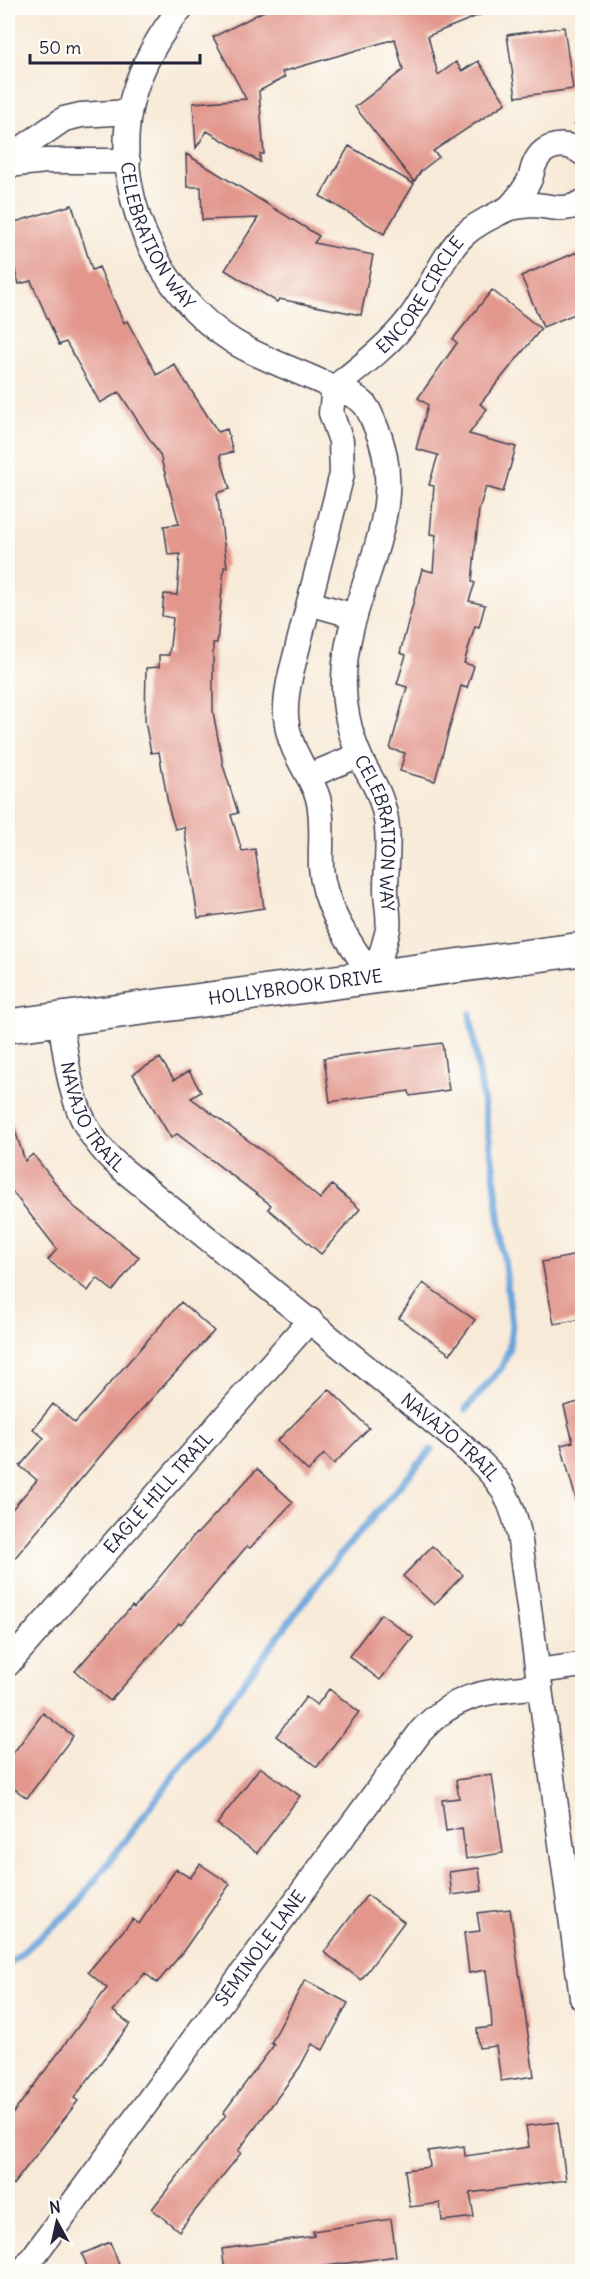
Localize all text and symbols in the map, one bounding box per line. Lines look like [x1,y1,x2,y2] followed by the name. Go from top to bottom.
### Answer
[30,27,200,65] scale bar
[39,36,81,59] text: 50 m
[116,161,200,314] street label: CELEBRATION WAY
[371,231,468,358] street label: ENCORE CIRCLE
[350,751,400,913] street label: CELEBRATION WAY
[207,964,384,1010] street label: HOLLYBROOK DRIVE
[56,1060,130,1177] street label: NAVAJO TRAIL
[396,1388,505,1486] street label: NAVAJO TRAIL
[98,1426,218,1558] street label: EAGLE HILL TRAIL
[210,1886,311,2011] street label: SEMINOLE LANE
[27,2192,87,2252] north arrow
[48,2196,62,2218] text: N

